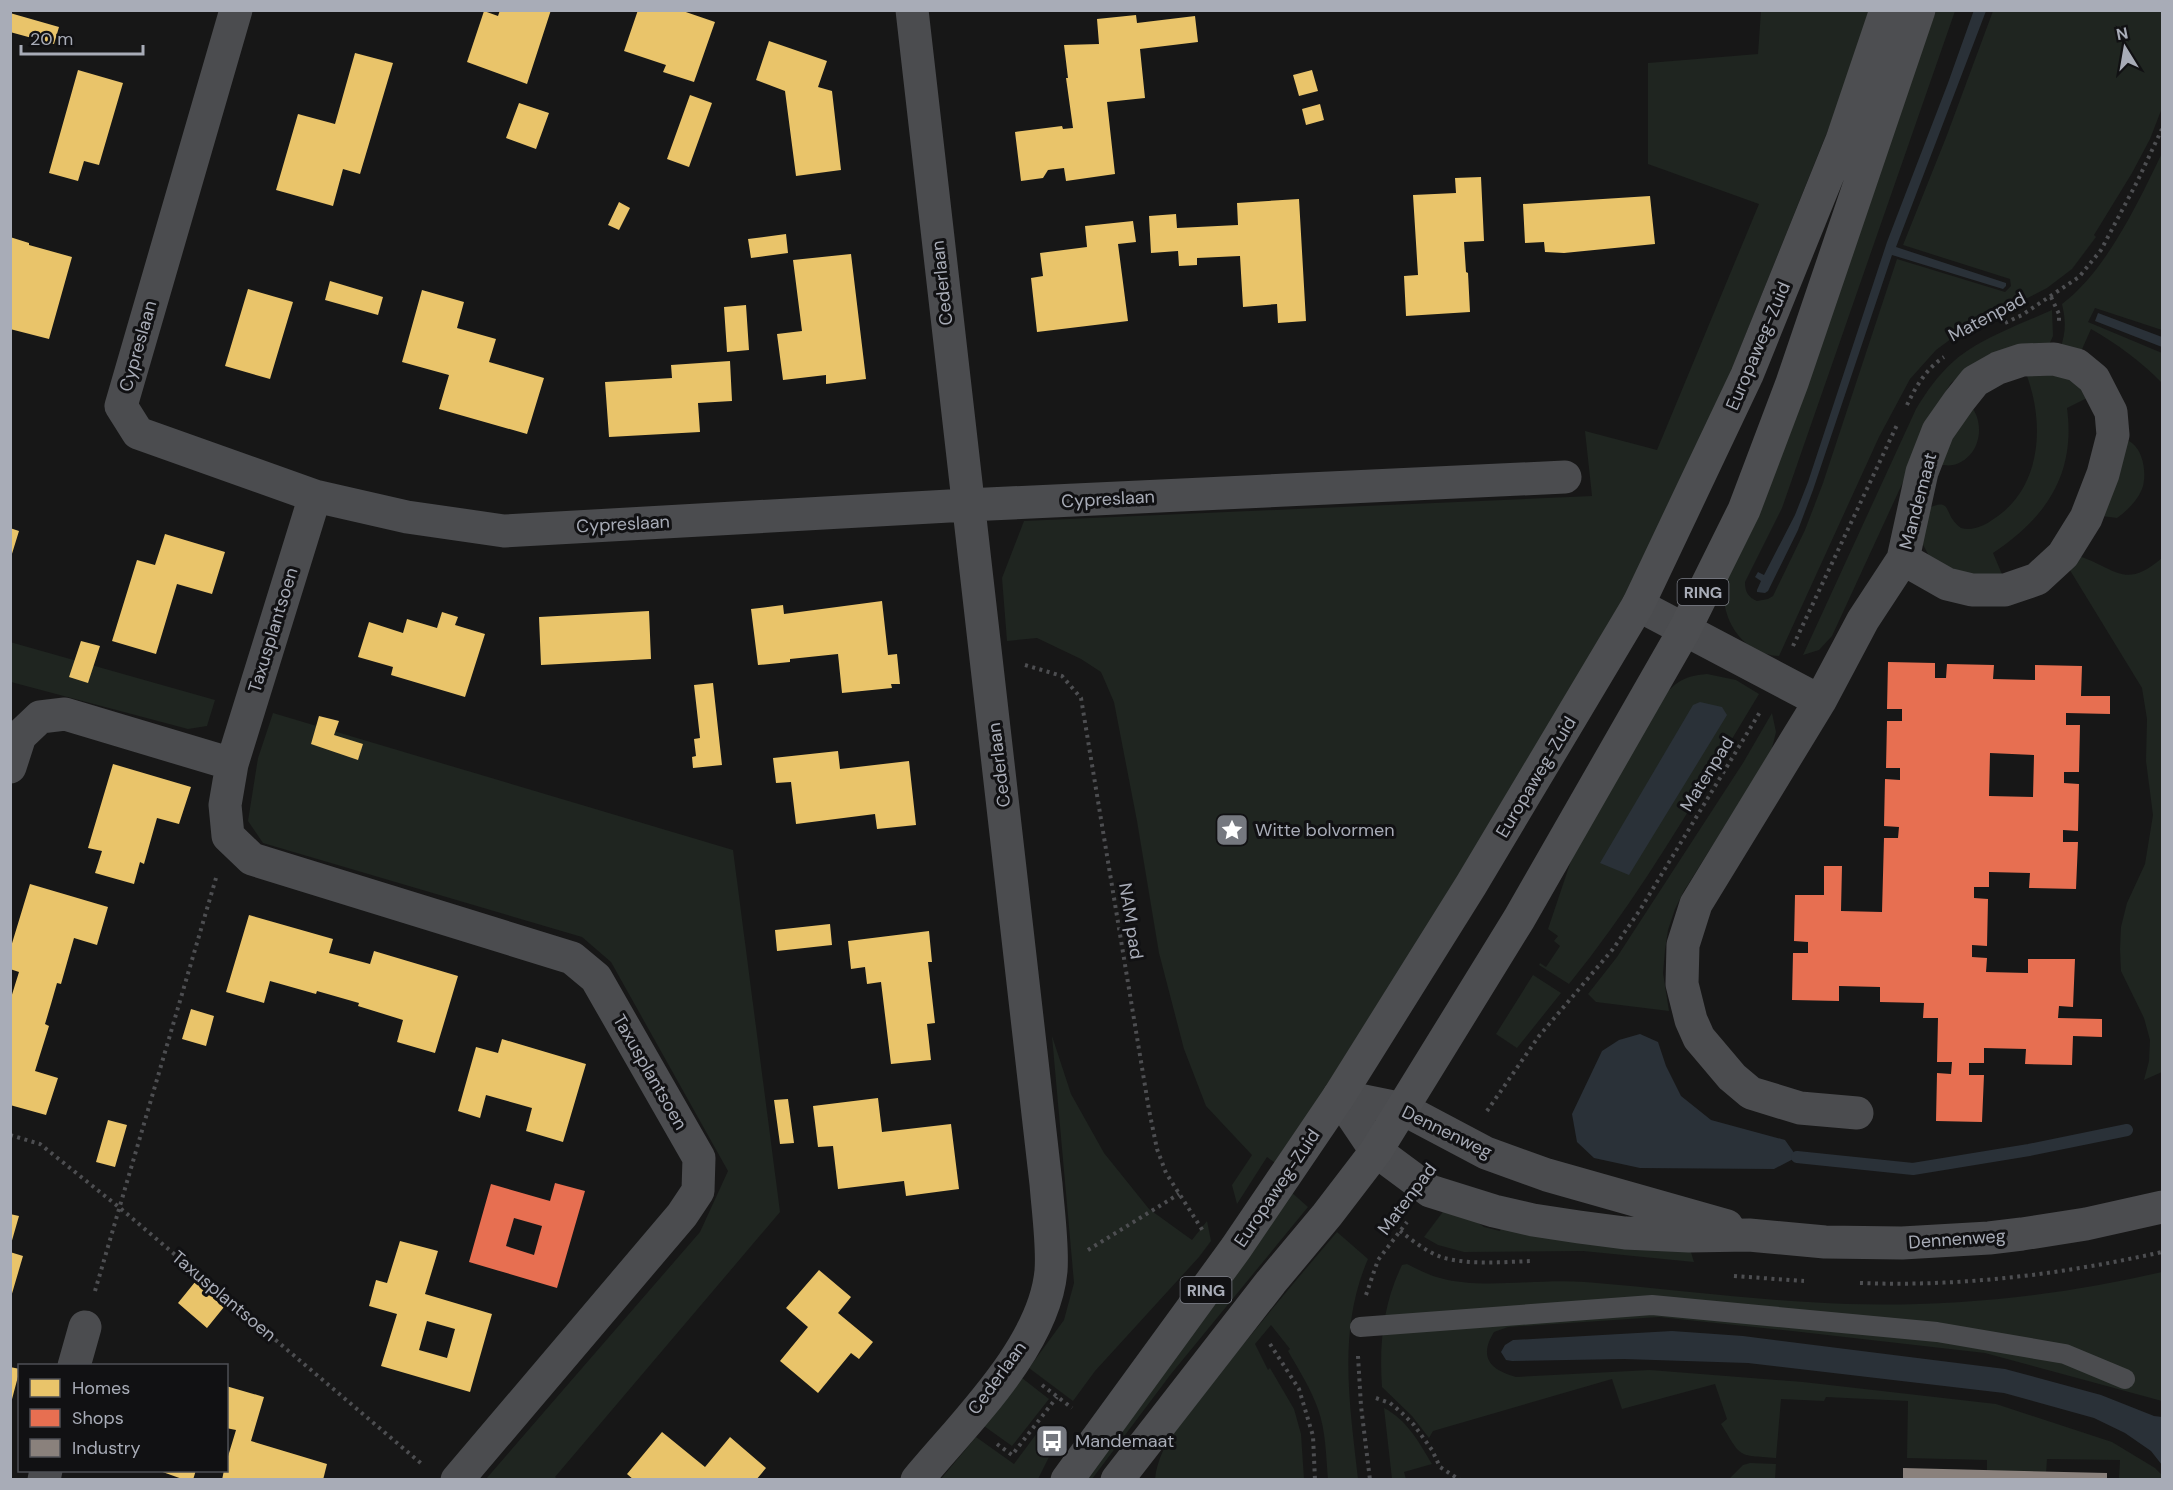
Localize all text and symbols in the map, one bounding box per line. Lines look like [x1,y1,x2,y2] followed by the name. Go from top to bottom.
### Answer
[21,18,142,56] scale bar
[2095,18,2155,78] north arrow
[2115,22,2130,45] text: N
[30,27,73,51] text: 20 m
[926,239,958,327] street label: Cederlaan
[1720,278,1796,414] street label: Europaweg-Zuid
[1944,287,2030,347] street label: Matenpad
[114,298,162,394] street label: Cypreslaan
[1894,450,1942,552] street label: Mandemaat
[1061,485,1155,513] street label: Cypreslaan
[576,510,670,538] street label: Cypreslaan
[243,565,303,695] street label: Taxusplantsoen
[1678,579,1728,605] road number: RING
[1490,712,1582,842] street label: Europaweg-Zuid
[982,721,1016,809] street label: Cederlaan
[1674,732,1740,816] street label: Matenpad
[1214,812,1250,848] place icon: Witte bolvormen
[1255,818,1395,842] place label: Witte bolvormen
[1113,881,1149,961] street label: NAM pad
[607,1010,693,1134] street label: Taxusplantsoen
[1398,1100,1496,1164] street label: Dennenweg
[1229,1124,1325,1252] street label: Europaweg-Zuid
[1372,1158,1442,1240] street label: Matenpad
[1908,1224,2006,1254] street label: Dennenweg
[167,1245,281,1347] street label: Taxusplantsoen
[1180,1277,1232,1303] road number: RING
[962,1336,1032,1420] street label: Cederlaan
[18,1364,228,1472] legend
[72,1376,130,1400] text: Homes
[72,1406,124,1430] text: Shops
[1034,1423,1070,1459] bus stop icon: Mandemaat
[1075,1429,1174,1453] place label: Mandemaat
[72,1436,141,1460] text: Industry

